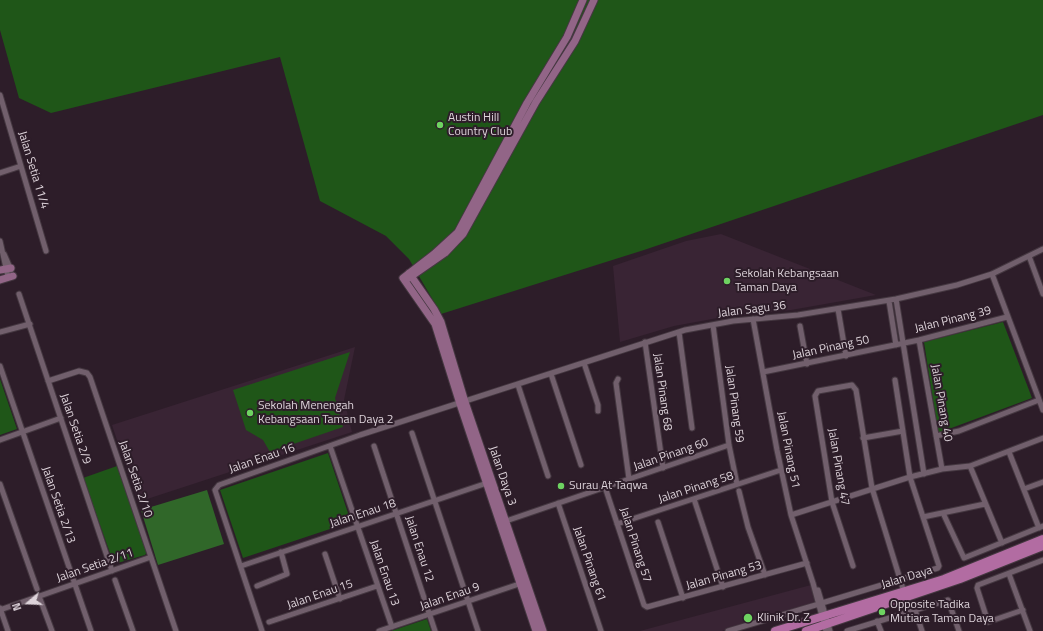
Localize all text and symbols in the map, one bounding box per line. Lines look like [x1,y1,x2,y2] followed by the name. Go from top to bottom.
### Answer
[448,111,512,139] place label: Austin Hill Country Club
[435,120,445,130] marker: Austin Hill Country Club
[14,129,52,211] street label: Jalan Setia 11/4
[735,267,839,295] place label: Sekolah Kebangsaan Taman Daya
[722,276,732,286] marker: Sekolah Kebangsaan Taman Daya
[717,299,787,321] street label: Jalan Sagu 36
[913,304,993,336] street label: Jalan Pinang 39
[791,333,871,363] street label: Jalan Pinang 50
[649,352,675,432] street label: Jalan Pinang 68
[927,363,955,443] street label: Jalan Pinang 40
[721,364,747,444] street label: Jalan Pinang 59
[56,392,94,466] street label: Jalan Setia 2/9
[258,399,393,427] place label: Sekolah Menengah Kebangsaan Taman Daya 2
[245,408,255,418] marker: Sekolah Menengah Kebangsaan Taman Daya 2
[773,410,803,490] street label: Jalan Pinang 51
[824,427,852,507] street label: Jalan Pinang 47
[632,435,710,475] street label: Jalan Pinang 60
[115,439,155,519] street label: Jalan Setia 2/10
[227,441,297,477] street label: Jalan Enau 16
[485,444,519,508] street label: Jalan Daya 3
[38,465,78,545] street label: Jalan Setia 2/13
[657,469,735,507] street label: Jalan Pinang 58
[569,479,648,493] place label: Surau At Taqwa
[556,481,566,491] marker: Surau At Taqwa
[328,497,398,531] street label: Jalan Enau 18
[616,506,654,584] street label: Jalan Pinang 57
[402,514,436,584] street label: Jalan Enau 12
[569,525,609,603] street label: Jalan Pinang 61
[366,538,402,608] street label: Jalan Enau 13
[55,546,135,586] street label: Jalan Setia 2/11
[684,558,764,594] street label: Jalan Pinang 53
[880,563,934,593] street label: Jalan Daya
[285,577,355,613] street label: Jalan Enau 15
[418,580,482,614] street label: Jalan Enau 9
[8,583,48,623] north arrow
[890,598,994,626] place label: Opposite Tadika Mutiara Taman Daya
[8,601,25,613] text: N
[877,607,887,617] marker: Opposite Tadika Mutiara Taman Daya
[757,611,810,625] place label: Klinik Dr. Z
[742,612,754,624] marker: Klinik Dr. Z

